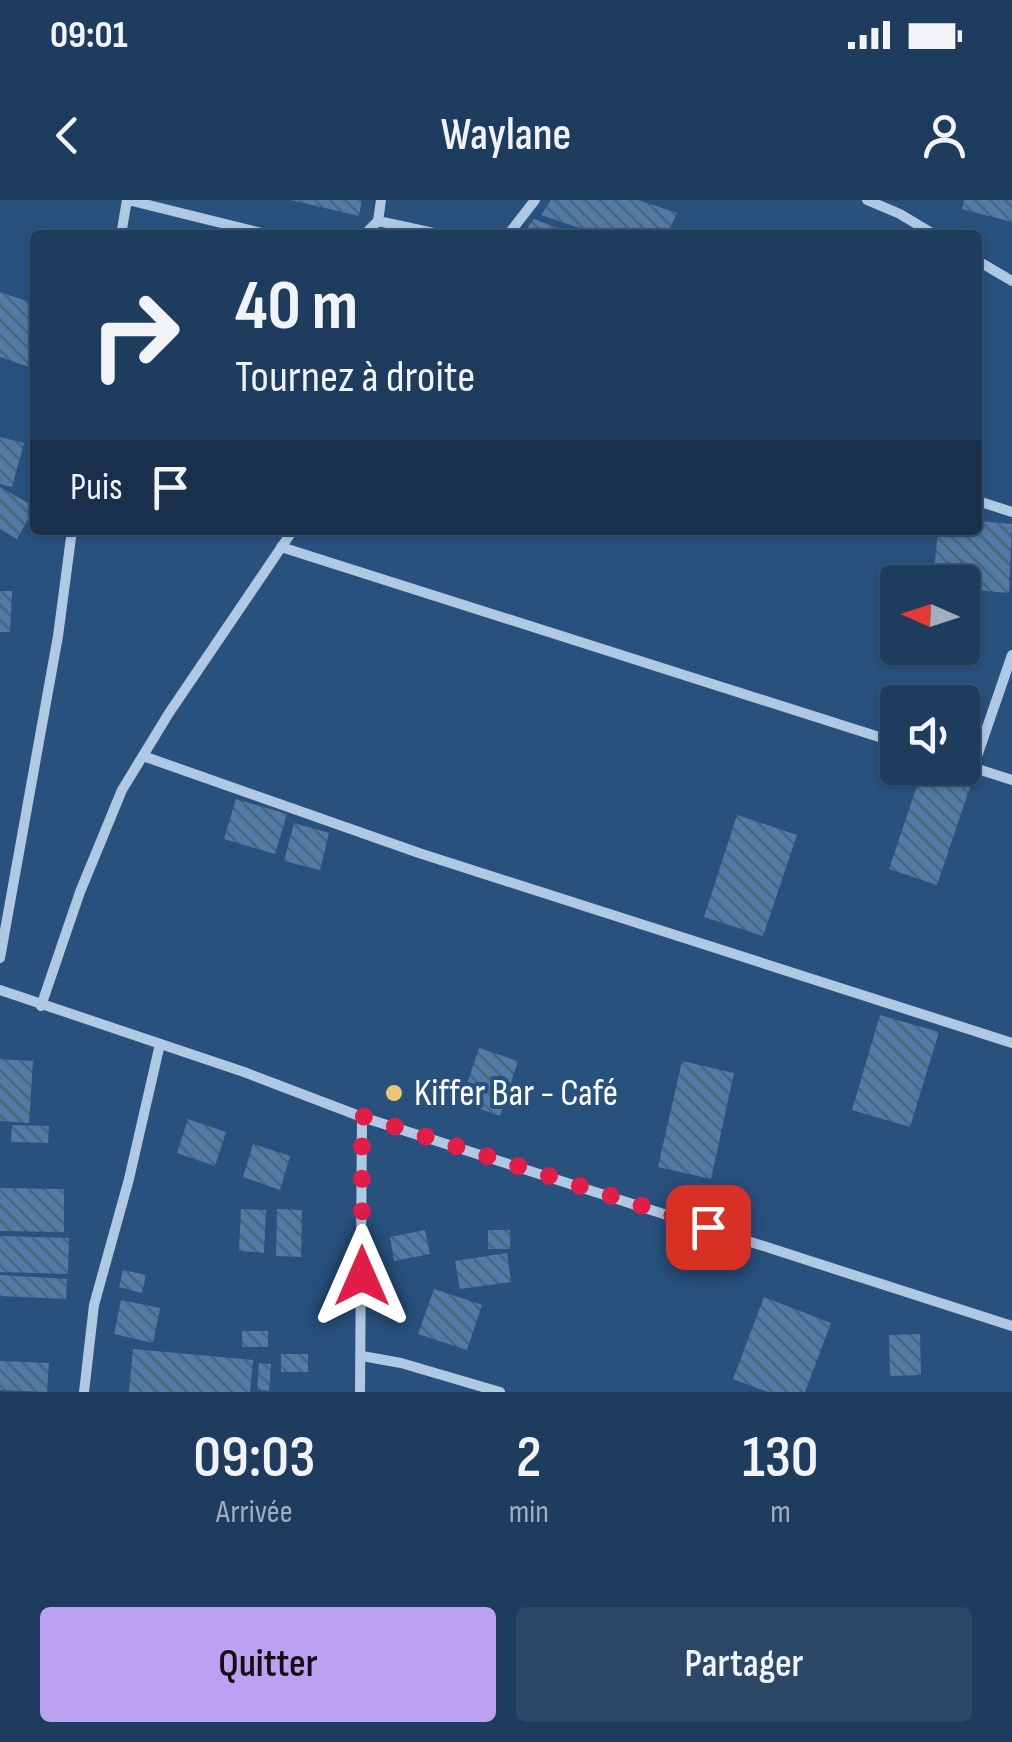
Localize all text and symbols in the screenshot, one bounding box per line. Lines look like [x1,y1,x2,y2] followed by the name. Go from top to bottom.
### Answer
[50,13,128,58] text: 09:01
[40,108,95,163] icon: back
[441,108,571,163] text: Waylane
[917,108,972,163] icon: person
[235,265,358,349] text: 40 m
[70,270,200,400] icon: right
[235,350,475,405] text: Tournez à droite
[143,460,198,515] icon: arrive
[70,465,123,510] text: Puis
[880,565,980,665] north arrow
[880,565,980,785] map controls
[880,685,980,785] button: sound
[414,1071,618,1116] place label: Kiffer Bar - Café
[383,1082,405,1104] marker: Kiffer Bar - Café
[666,1185,751,1270] pin
[681,1200,736,1255] icon: arrive
[310,1224,414,1328] position arrow
[193,1422,315,1494] text: 09:03
[516,1422,542,1494] text: 2
[742,1422,819,1494] text: 130
[216,1493,293,1532] text: Arrivée
[509,1493,549,1532] text: min
[770,1493,791,1532] text: m
[40,1607,496,1722] button: Quitter
[516,1607,972,1722] button: Partager

